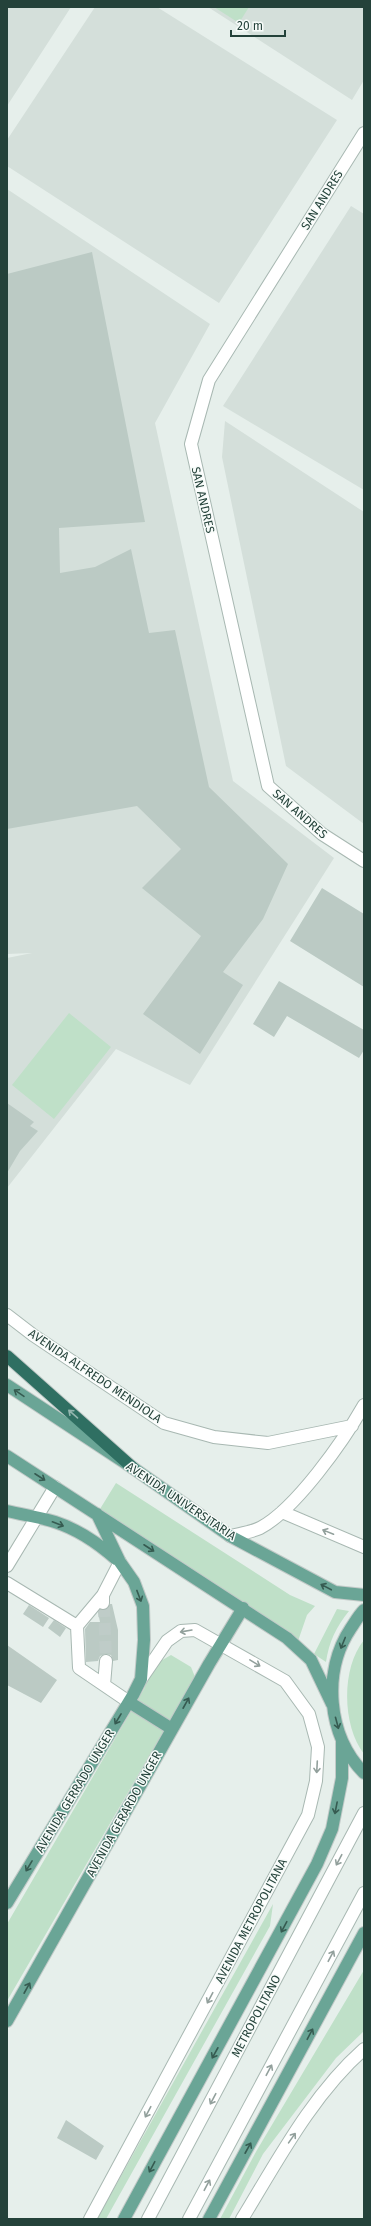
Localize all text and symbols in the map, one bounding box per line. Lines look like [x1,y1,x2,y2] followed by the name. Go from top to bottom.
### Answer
[231,12,285,38] scale bar
[237,19,263,33] text: 20 m
[298,167,346,232] street label: SAN ANDRES
[189,465,218,535] street label: SAN ANDRES
[270,787,330,842] street label: SAN ANDRES
[26,1326,164,1426] street label: AVENIDA ALFREDO MENDIOLA
[14,1389,25,1397] one-way arrow
[67,1410,78,1419] one-way arrow
[123,1459,239,1543] street label: AVENIDA UNIVERSITARIA
[34,1474,46,1482] one-way arrow
[52,1521,64,1529] one-way arrow
[322,1528,334,1535] one-way arrow
[143,1544,155,1552] one-way arrow
[320,1583,332,1591] one-way arrow
[136,1589,143,1602] one-way arrow
[180,1627,193,1635] one-way arrow
[338,1636,346,1648] one-way arrow
[249,1660,261,1668] one-way arrow
[183,1698,191,1710] one-way arrow
[114,1713,122,1725] one-way arrow
[334,1716,341,1729] one-way arrow
[33,1727,117,1855] street label: AVENIDA GERRADO UNGER
[84,1749,164,1879] street label: AVENIDA GERARDO UNGER
[313,1760,320,1773] one-way arrow
[332,1801,340,1814] one-way arrow
[335,1854,343,1866] one-way arrow
[212,1856,290,1986] street label: AVENIDA METROPOLITANA
[25,1860,33,1872] one-way arrow
[279,1920,287,1932] one-way arrow
[327,1950,335,1962] one-way arrow
[228,1972,284,2060] street label: METROPOLITANO
[23,1982,31,1994] one-way arrow
[205,1991,213,2003] one-way arrow
[306,2028,314,2040] one-way arrow
[210,2047,218,2059] one-way arrow
[266,2064,273,2076] one-way arrow
[208,2093,216,2105] one-way arrow
[143,2106,151,2118] one-way arrow
[288,2133,296,2144] one-way arrow
[244,2142,252,2154] one-way arrow
[148,2161,155,2173] one-way arrow
[204,2179,212,2191] one-way arrow

